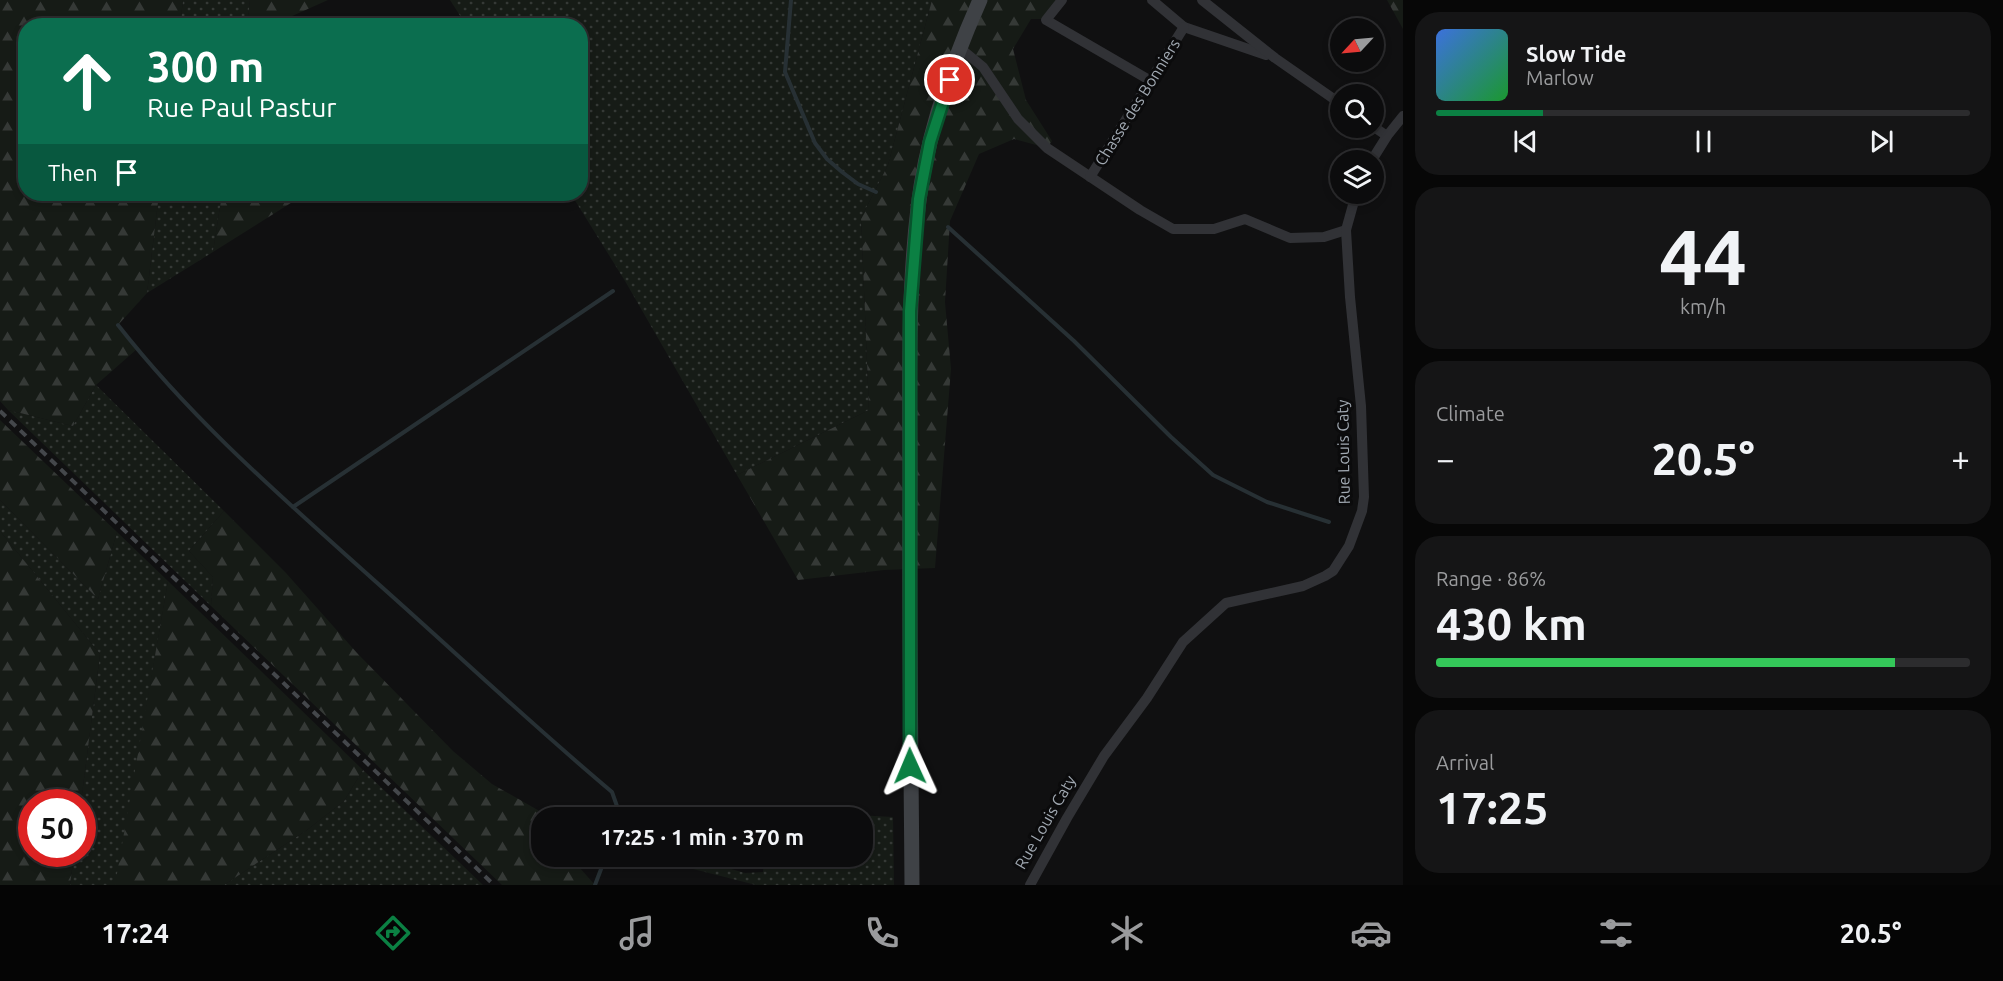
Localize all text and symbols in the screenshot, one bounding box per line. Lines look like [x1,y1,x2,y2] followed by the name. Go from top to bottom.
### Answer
[1330,18,1384,72] north arrow
[1330,18,1384,204] map controls
[1091,35,1183,169] street label: Chasse des Bonniers
[1526,41,1626,66] text: Slow Tide
[48,42,126,120] icon: ahead
[147,43,264,90] text: 300 m
[924,54,975,105] pin
[933,63,966,96] icon: arrive
[1526,66,1594,89] text: Marlow
[1330,84,1384,138] button: search
[147,92,337,122] text: Rue Paul Pastur
[1509,125,1542,158] icon: previous
[1687,125,1720,158] icon: pause
[1865,125,1898,158] icon: next
[1330,150,1384,204] button: layers
[110,156,143,189] icon: arrive
[48,160,98,185] text: Then
[1659,212,1747,300] text: 44
[1680,295,1726,318] text: km/h
[1333,399,1353,505] street label: Rue Louis Caty
[1436,402,1505,425] text: Climate
[1651,433,1755,484] text: 20.5°
[1436,440,1455,477] text: −
[1951,440,1970,477] text: +
[1436,567,1546,590] text: Range · 86%
[1436,598,1587,649] text: 430 km
[878,734,942,798] position arrow
[1436,751,1494,774] text: Arrival
[1011,772,1079,872] street label: Rue Louis Caty
[1436,782,1549,833] text: 17:25
[18,789,96,867] speed limit sign: 50
[600,824,804,849] text: 17:25 · 1 min · 370 m
[372,912,414,954] icon: directions
[616,912,658,954] icon: music
[861,912,903,954] icon: phone
[1106,912,1148,954] icon: climate
[1350,912,1392,954] icon: car
[1595,912,1637,954] icon: filters
[101,918,169,948] text: 17:24
[1840,918,1902,948] text: 20.5°

